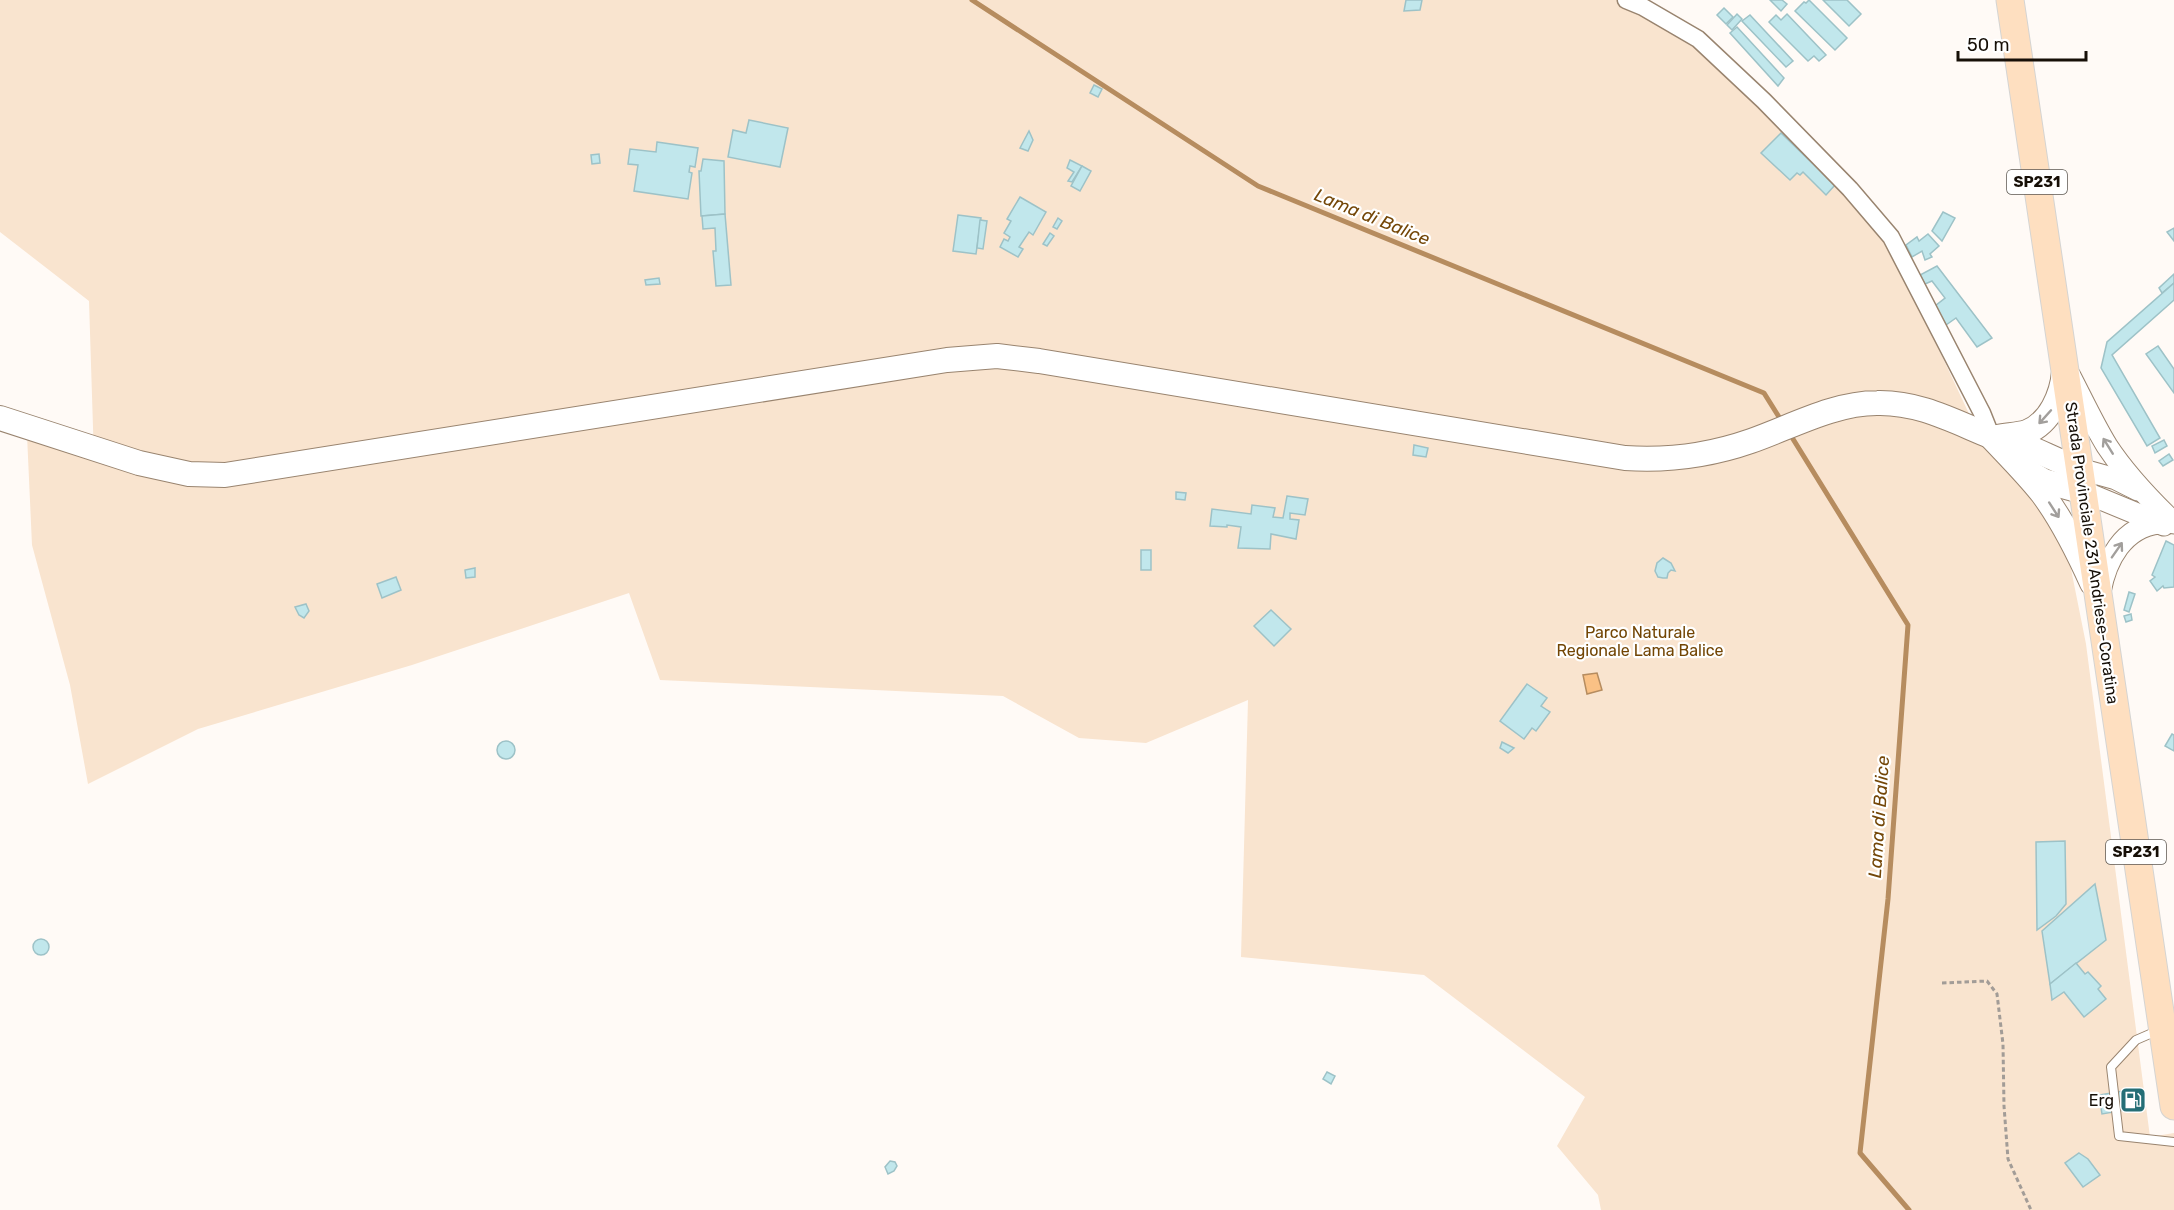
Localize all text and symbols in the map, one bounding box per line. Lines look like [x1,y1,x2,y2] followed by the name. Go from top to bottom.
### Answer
[1958,24,2086,62] scale bar
[1967,34,2010,56] text: 50 m
[2007,170,2067,194] road number: SP231
[1311,184,1433,250] water label: Lama di Balice
[2061,401,2123,705] street label: Strada Provinciale 231 Andriese-Coratina
[2038,410,2052,425] one-way arrow
[2102,438,2115,455] one-way arrow
[2047,502,2060,519] one-way arrow
[2110,542,2123,559] one-way arrow
[1556,623,1724,660] park label: Parco Naturale Regionale Lama Balice
[1864,755,1894,879] water label: Lama di Balice
[2106,840,2166,864] road number: SP231
[2118,1085,2148,1115] fuel station icon: Erg
[2089,1091,2114,1110] place label: Erg

